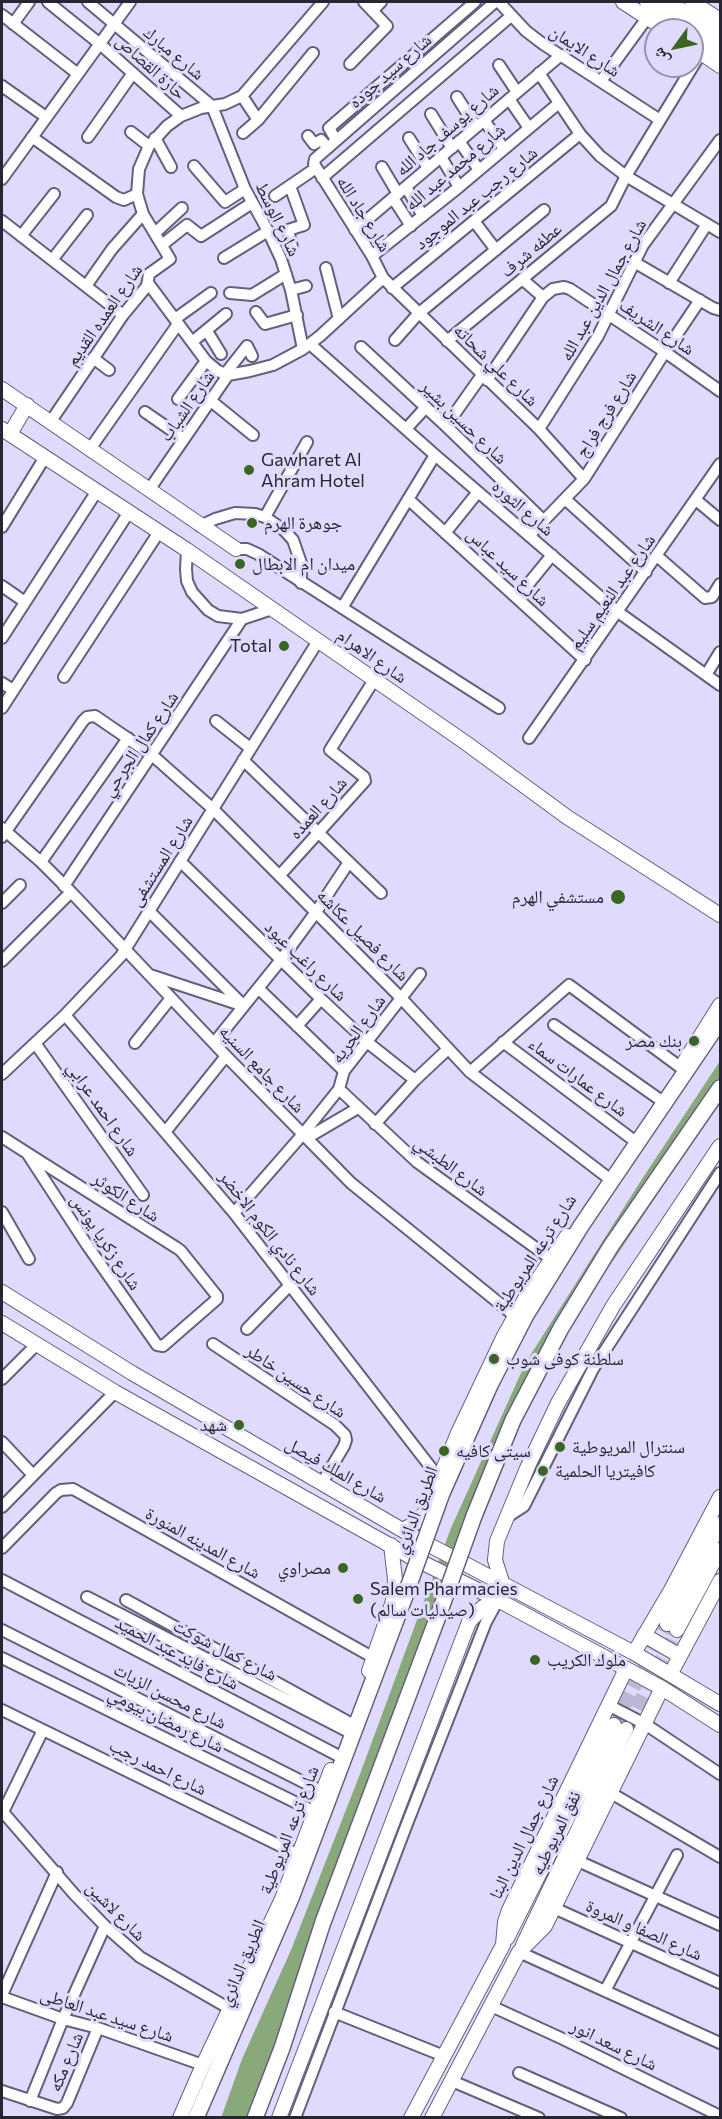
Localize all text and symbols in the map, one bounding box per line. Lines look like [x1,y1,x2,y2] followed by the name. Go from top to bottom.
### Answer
[644,18,704,78] north arrow
[546,20,624,82] street label: شارع الايمان
[139,21,209,85] street label: شارع مبارك
[344,29,436,113] street label: شارع سيد جوده
[111,30,191,104] street label: حارة القصاص
[648,45,673,69] text: ش
[391,79,503,181] street label: شارع يوسف جاد الله
[400,119,510,215] street label: شارع محمد عبد الله
[410,142,542,254] street label: شارع رجب عبد الموجود
[332,172,396,256] street label: شارع جاد الله
[251,178,305,260] street label: شارع الوسط
[555,215,651,365] street label: شارع جمال الدين عبد الله
[496,218,566,282] street label: عطفه شرف
[61,260,147,370] street label: شارع العمده القديم
[615,294,699,360] street label: شارع الشريف
[449,319,543,411] street label: شارع علي شحاته
[155,366,219,446] street label: شارع الشباب
[571,367,641,461] street label: شارع فرج فراج
[416,375,512,469] street label: شارع حسين بشير
[261,449,365,492] place label: Gawharet Al Ahram Hotel
[242,463,256,477] marker: Gawharet Al Ahram Hotel
[488,475,558,541] street label: شارع الثوره
[264,512,342,534] place label: جوهرة الهرم
[245,516,259,530] marker: جوهرة الهرم
[462,523,554,611] street label: شارع سيد عباس
[564,530,660,654] street label: شارع عبد النعيم سليم
[252,553,355,575] place label: ميدان ام الابطال
[233,557,247,571] marker: ميدان ام الابطال
[333,624,411,688] street label: شارع الاهرام
[230,635,272,657] place label: Total
[277,639,291,653] marker: Total
[97,687,183,801] street label: شارع كمال الجرحي
[284,772,352,844] street label: شارع العمده
[125,812,197,910] street label: شارع المستشفى
[312,884,414,986] street label: شارع فصيل عكاشه
[512,886,604,908] place label: مستشفي الهرم
[609,888,627,906] marker: مستشفي الهرم
[260,916,352,1006] street label: شارع راغب عبود
[326,991,390,1067] street label: شارع الحريه
[215,1021,309,1117] street label: شارع جامع السنيه
[626,1030,682,1052] place label: بنك مصر
[524,1033,632,1121] street label: شارع عمارات سماء
[687,1034,701,1048] marker: بنك مصر
[62,1057,144,1161] street label: شارع احمد عرابي
[410,1131,492,1201] street label: شارع الطبشي
[215,1166,325,1300] street label: شارع نادي الكوم الاخضر
[88,1167,164,1227] street label: شارع الكوثر
[66,1190,146,1294] street label: شارع زكريا يونس
[489,1190,581,1316] street label: شارع ترعه المريوطية
[242,1339,350,1423] street label: شارع حسين خاطر
[506,1348,624,1370] place label: سلطنة كوفى شوب
[487,1352,501,1366] marker: سلطنة كوفى شوب
[200,1414,227,1436] place label: شهد
[232,1418,246,1432] marker: شهد
[282,1432,390,1508] street label: شارع الملك فيصل
[572,1436,685,1458] place label: سنترال المريوطية
[456,1440,531,1462] place label: سيتى كافيه
[553,1440,567,1454] marker: سنترال المريوطية
[437,1444,451,1458] marker: سيتى كافيه
[555,1460,656,1482] place label: كافيتريا الحلمية
[389,1463,443,1557] street label: الطريق الدائري
[536,1464,550,1478] marker: كافيتريا الحلمية
[142,1502,264,1584] street label: شارع المدينه المنورة
[278,1557,331,1579] place label: مصراوي
[336,1561,350,1575] marker: مصراوي
[370,1578,518,1620] place label: Salem Pharmacies (صيدليات سالم)
[351,1592,365,1606] marker: Salem Pharmacies (صيدليات سالم)
[112,1611,242,1695] street label: شارع فايد عبد الحميد
[169,1615,281,1685] street label: شارع كمال شوكت
[547,1649,626,1671] place label: ملوك الكريب
[528,1653,542,1667] marker: ملوك الكريب
[110,1658,230,1734] street label: شارع محسن الزيات
[105,1683,227,1757] street label: شارع رمضان بيومي
[106,1734,210,1800] street label: شارع احمد رجب
[255,1763,323,1897] street label: شارع ترعه المريوطية
[485,1772,563,1902] street label: شارع جمال الدين البنا
[526,1787,586,1879] street label: نفق المريوطيه
[82,1877,150,1945] street label: شارع لاشين
[582,1895,706,1965] street label: شارع الصفا و المروة
[214,1916,270,2010] street label: الطريق الدائري
[38,1983,176,2047] street label: شارع سيد عبد العاطى
[567,2015,661,2075] street label: شارع سعد انور
[44,2029,88,2095] street label: شارع مكه

